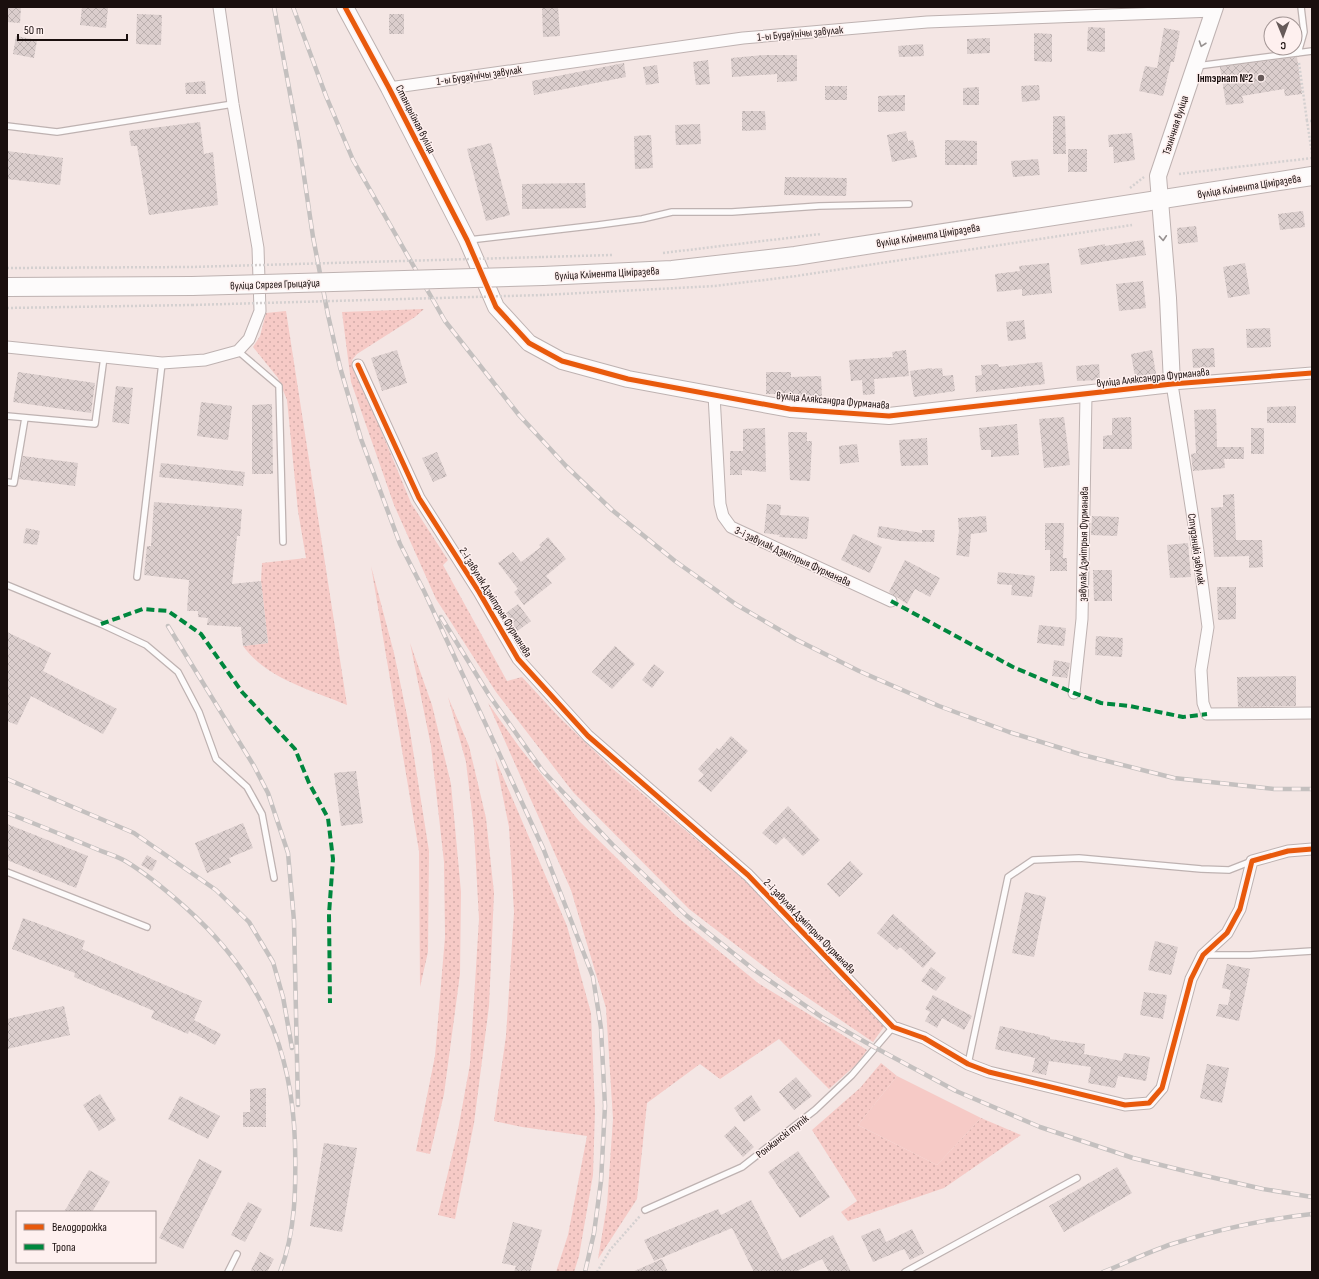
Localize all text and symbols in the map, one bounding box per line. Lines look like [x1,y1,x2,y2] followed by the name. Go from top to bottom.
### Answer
[18,16,127,42] scale bar
[1263,16,1303,56] north arrow
[24,23,44,38] text: 50 m
[757,23,844,44] street label: 1-ы Будаўнічы завулак
[1280,39,1286,52] text: С
[1198,40,1207,47] one-way arrow
[435,63,523,88] street label: 1-ы Будаўнічы завулак
[1197,72,1253,85] place label: Інтэрнат №2
[1256,73,1266,83] marker: Інтэрнат №2
[393,83,438,156] street label: Станцыйная вуліца
[1160,94,1191,156] street label: Тэхнічная вуліца
[1196,172,1302,201] street label: вуліца Клімента Ціміразева
[875,221,981,250] street label: вуліца Клімента Ціміразева
[1159,235,1168,241] one-way arrow
[554,264,660,283] street label: вуліца Клімента Ціміразева
[230,276,320,293] street label: вуліца Сяргея Грыцаўца
[1096,365,1210,390] street label: вуліца Аляксандра Фурманава
[776,389,890,412] street label: вуліца Аляксандра Фурманава
[1076,487,1091,601] street label: завулак Дзмітрыя Фурманава
[1185,513,1208,586] street label: Студэнцкі завулак
[732,524,853,589] street label: 3-і завулак Дзмітрыя Фурманава
[456,545,535,660] street label: 2-і завулак Дзмітрыя Фурманава
[761,876,858,977] street label: 2-і завулак Дзмітрыя Фурманава
[753,1111,812,1161] street label: Ронжанскі тупік
[16,1211,156,1263] legend
[52,1220,107,1235] text: Велодорожка
[52,1240,76,1255] text: Тропа

